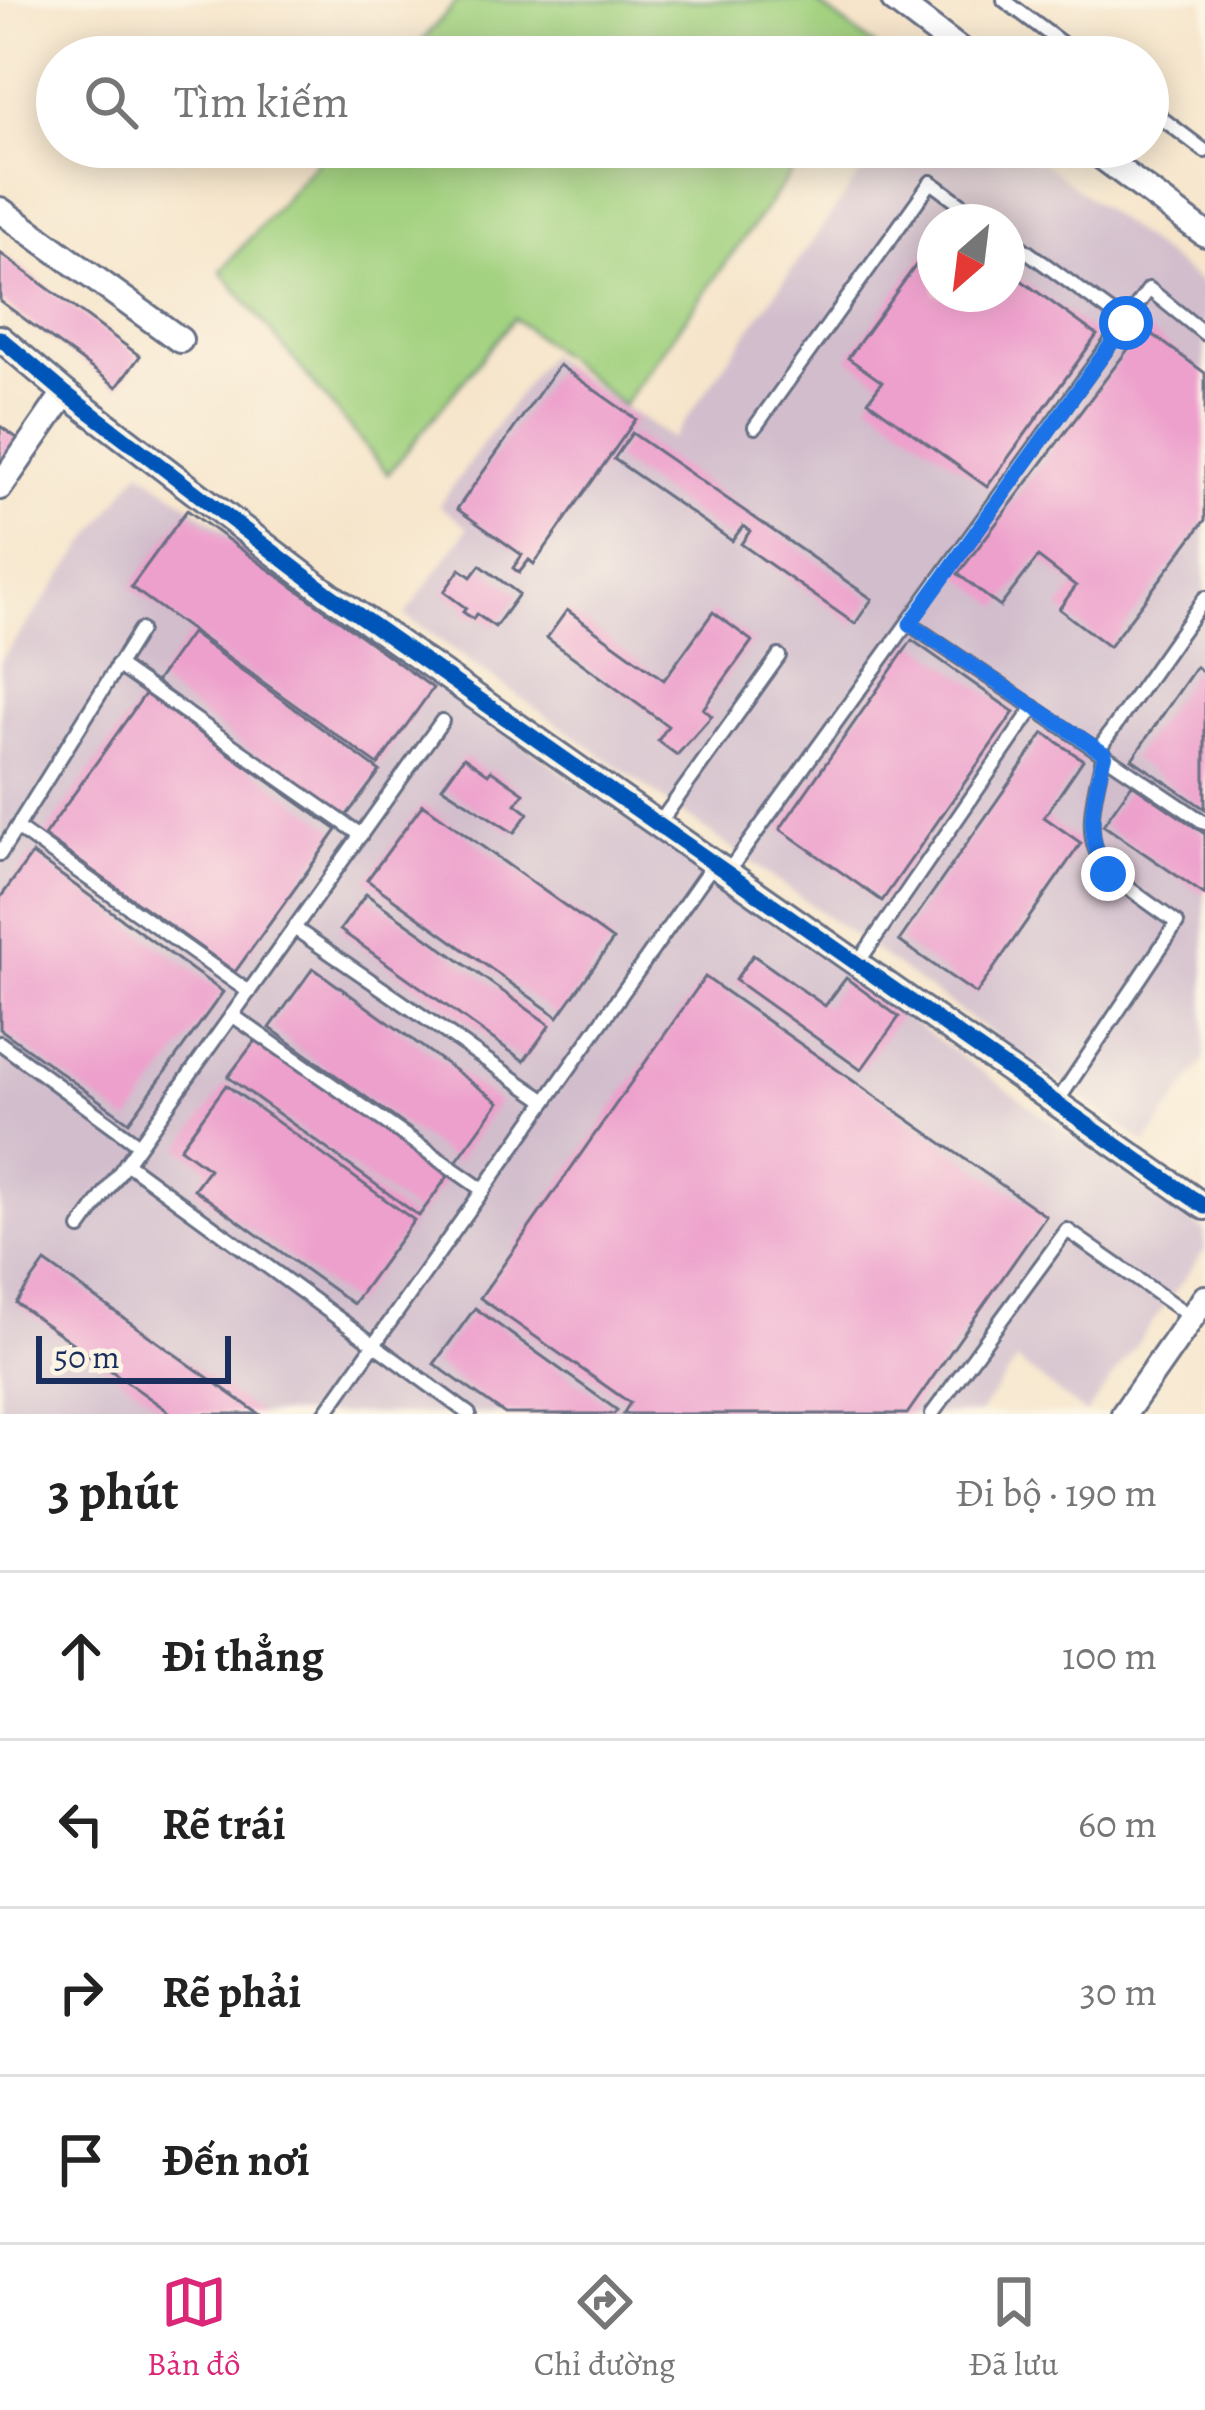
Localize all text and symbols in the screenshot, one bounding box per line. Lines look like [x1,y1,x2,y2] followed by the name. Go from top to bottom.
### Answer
[36,36,1169,168] search box
[78,69,144,135] icon: search
[174,71,349,133] text: Tìm kiếm
[917,204,1025,312] north arrow
[1099,296,1153,350] route start
[1081,847,1135,901] route end
[36,1330,231,1383] scale bar
[54,1334,120,1379] text: 50 m
[48,1457,179,1527] text: 3 phút
[956,1466,1157,1519] text: Đi bộ · 190 m
[48,1623,114,1689] icon: ahead
[162,1625,324,1687] text: Đi thẳng
[1062,1629,1157,1682] text: 100 m
[48,1791,114,1857] icon: left
[162,1793,286,1855] text: Rẽ trái
[1078,1797,1157,1850] text: 60 m
[48,1959,114,2025] icon: right
[162,1961,301,2023] text: Rẽ phải
[1080,1965,1157,2018] text: 30 m
[48,2127,114,2193] icon: arrive
[162,2129,310,2191] text: Đến nơi
[147,2269,241,2386] tab: Bản đồ
[534,2269,676,2386] tab: Chỉ đường
[969,2269,1058,2386] tab: Đã lưu

